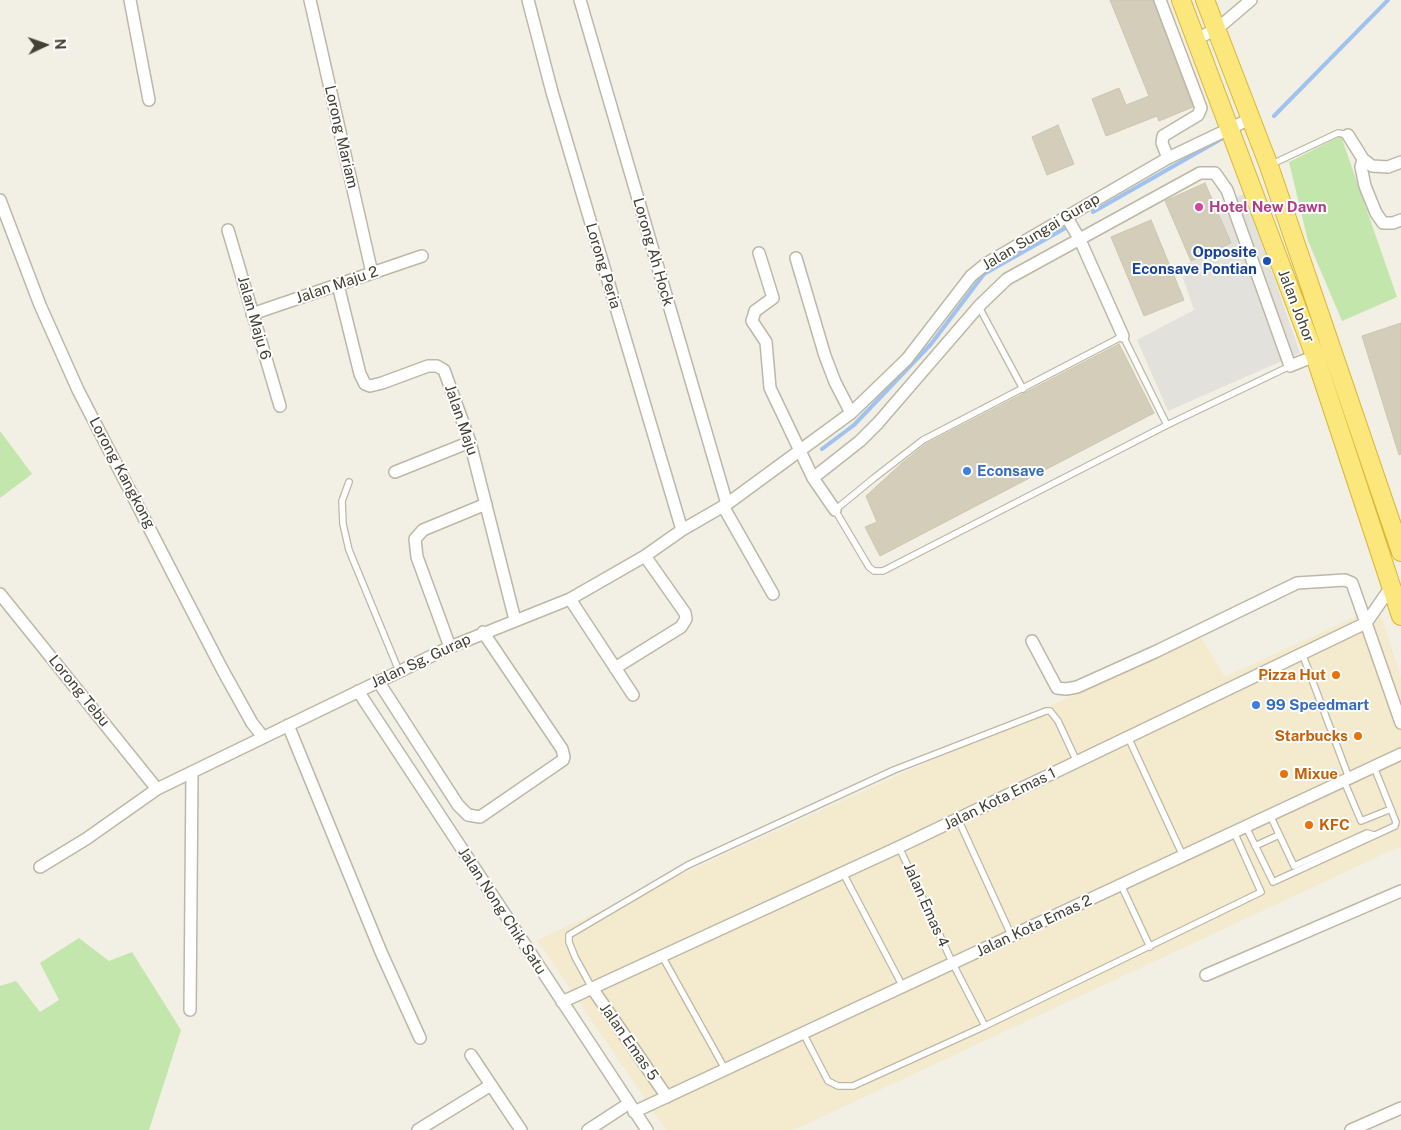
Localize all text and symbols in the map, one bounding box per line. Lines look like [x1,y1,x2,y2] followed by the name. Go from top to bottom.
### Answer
[20,20,70,70] north arrow
[52,38,68,50] text: N
[320,84,362,190] street label: Lorong Mariam
[979,190,1103,274] street label: Jalan Sungai Gurap
[629,196,677,308] street label: Lorong Ah Hock
[1209,198,1327,216] place label: Hotel New Dawn
[1193,201,1205,213] marker: Hotel New Dawn
[581,221,625,311] street label: Lorong Peria
[1132,243,1257,278] place label: Opposite Econsave Pontian
[1261,255,1273,267] marker: Opposite Econsave Pontian
[293,262,381,308] street label: Jalan Maju 2
[1274,267,1318,345] street label: Jalan Johor
[233,274,275,362] street label: Jalan Maju 6
[441,382,481,458] street label: Jalan Maju
[85,414,159,532] street label: Lorong Kangkong
[977,462,1045,480] place label: Econsave
[961,465,973,477] marker: Econsave
[368,630,474,692] street label: Jalan Sg. Gurap
[45,652,113,730] street label: Lorong Tebu
[1258,666,1326,684] place label: Pizza Hut
[1330,669,1342,681] marker: Pizza Hut
[1266,696,1369,714] place label: 99 Speedmart
[1250,699,1262,711] marker: 99 Speedmart
[1274,727,1348,745] place label: Starbucks
[1352,730,1364,742] marker: Starbucks
[941,764,1059,834] street label: Jalan Kota Emas 1
[1294,765,1338,783] place label: Mixue
[1278,768,1290,780] marker: Mixue
[1319,816,1350,834] place label: KFC
[1303,819,1315,831] marker: KFC
[454,844,550,978] street label: Jalan Nong Chik Satu
[899,860,953,950] street label: Jalan Emas 4
[973,891,1095,961] street label: Jalan Kota Emas 2
[596,1000,662,1084] street label: Jalan Emas 5

